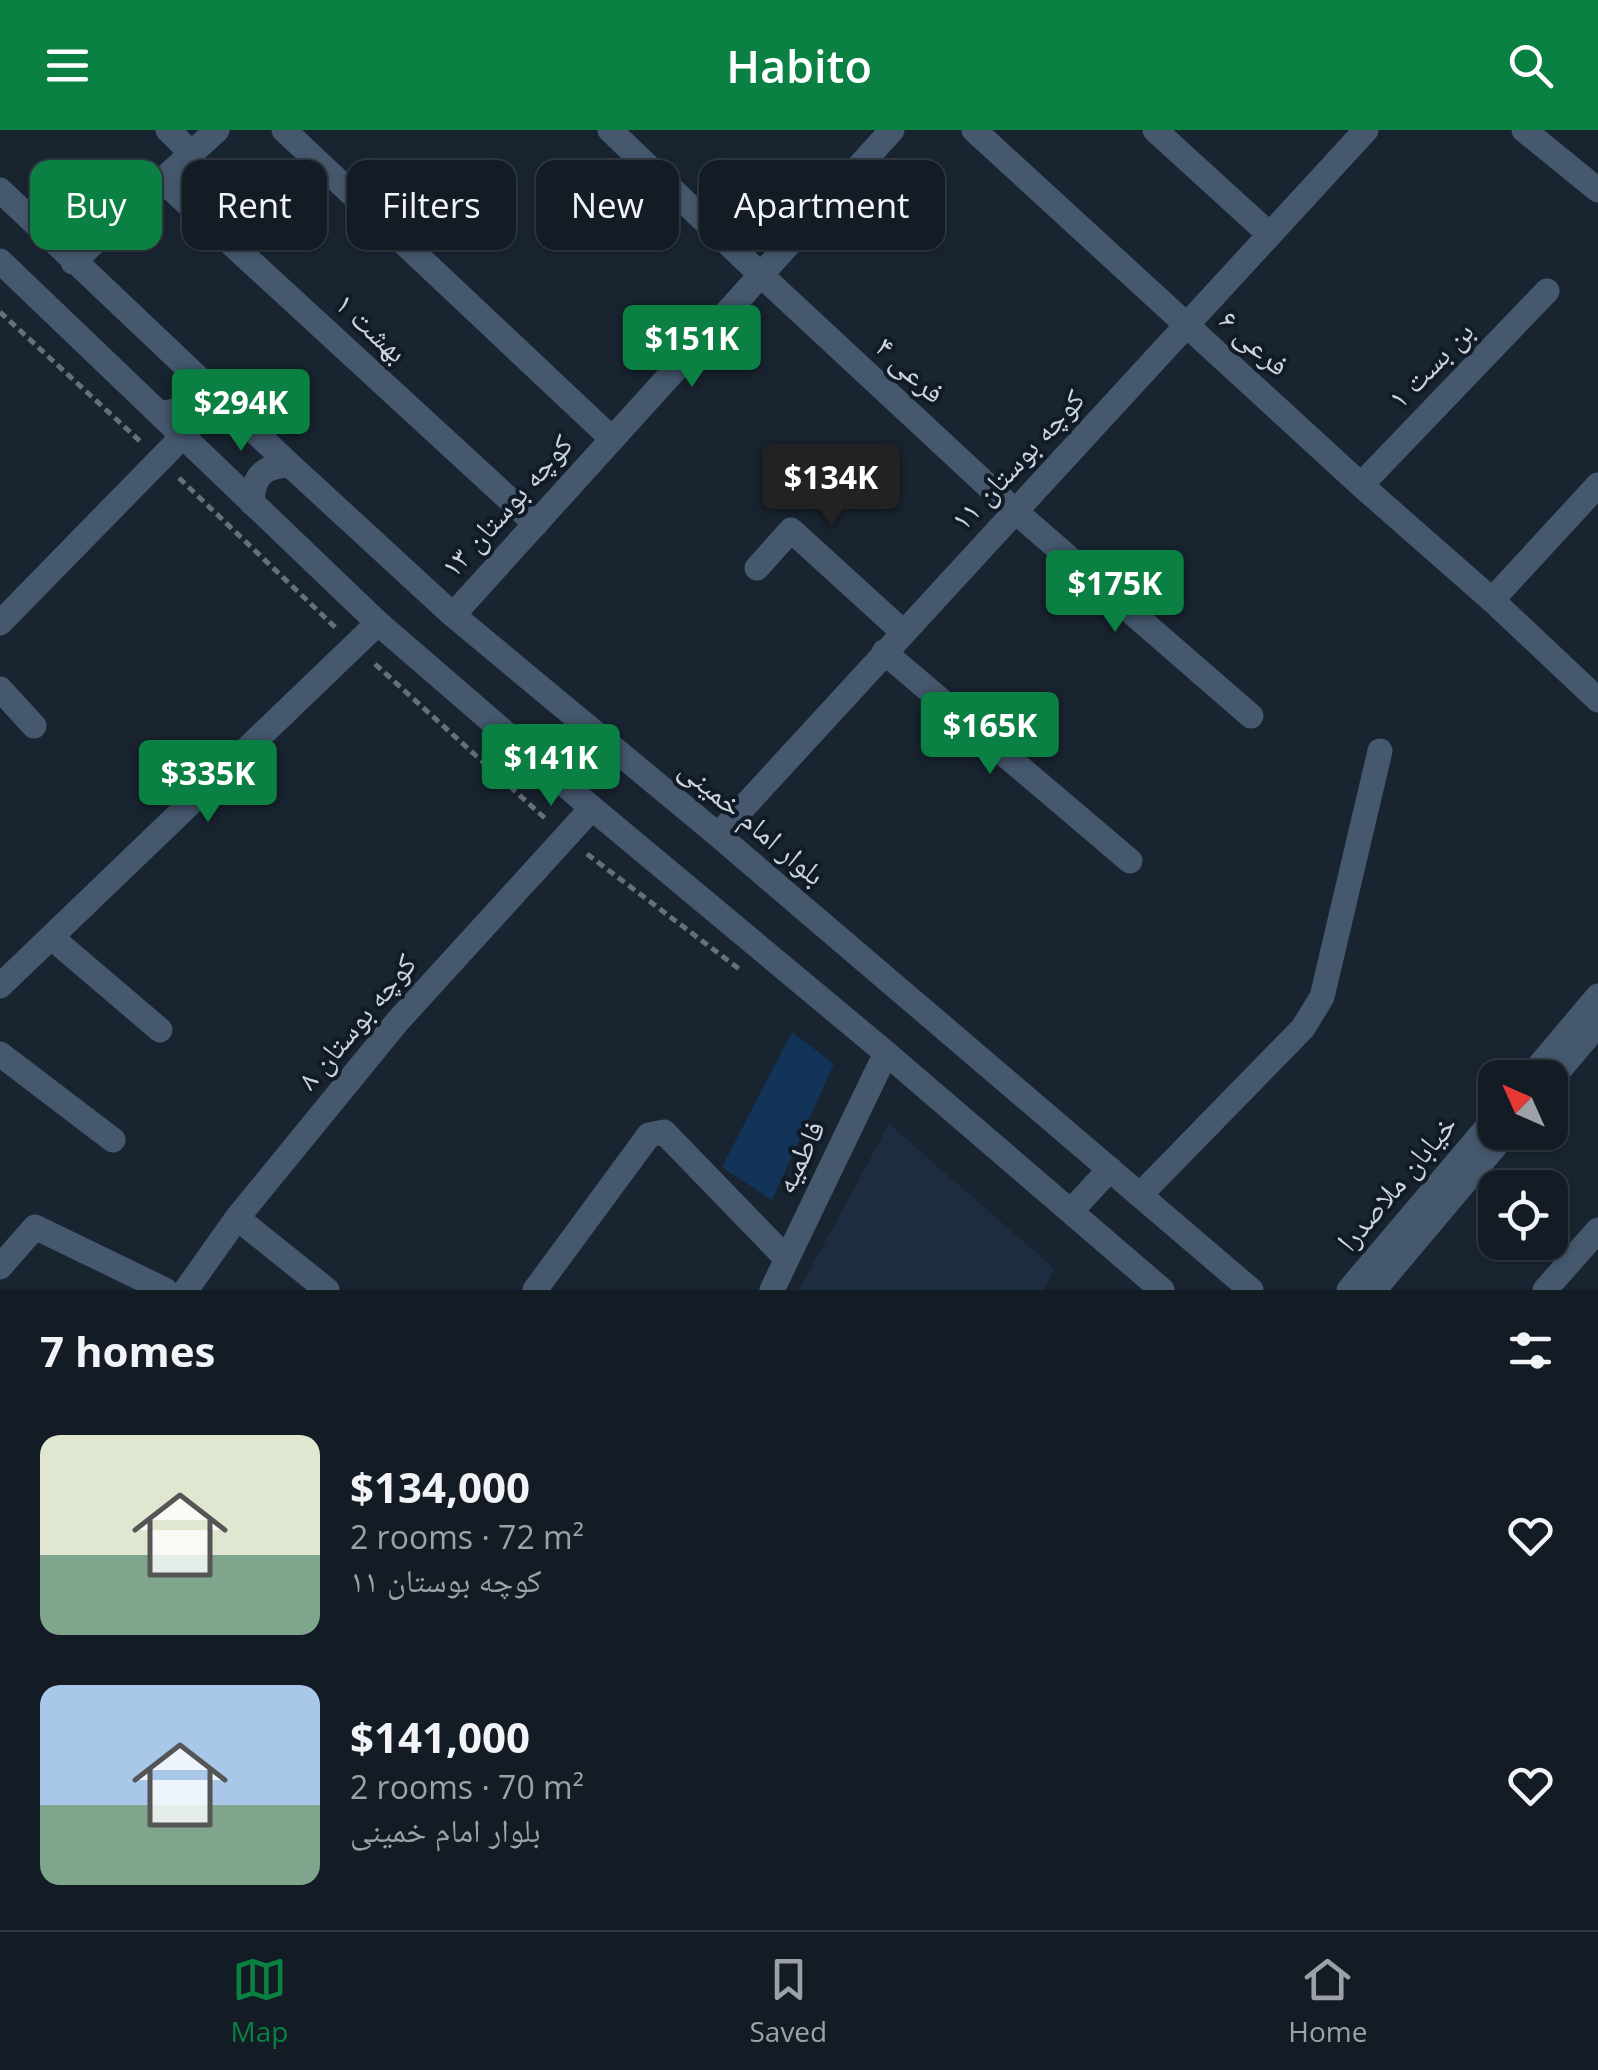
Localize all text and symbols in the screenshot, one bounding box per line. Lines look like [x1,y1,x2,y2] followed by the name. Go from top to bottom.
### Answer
[726,35,872,96] text: Habito
[40,38,95,93] icon: menu
[1503,38,1558,93] icon: search
[30,160,162,250] chip: Buy
[182,160,327,250] chip: Rent
[347,160,516,250] chip: Filters
[536,160,679,250] chip: New
[699,160,945,250] chip: Apartment
[327,283,417,371] street label: بهشت ۱
[1211,299,1299,384] street label: فرعی ۶
[622,305,762,390] pin: $151K
[1378,311,1482,417] street label: بن بست ۱
[645,316,739,359] text: $151K
[867,326,955,412] street label: فرعی ۴
[171,369,311,454] pin: $294K
[941,379,1093,539] street label: کوچه بوستان ۱۱
[194,380,288,423] text: $294K
[431,425,581,585] street label: کوچه بوستان ۱۳
[761,444,901,529] pin: $134K
[784,455,878,498] text: $134K
[1045,550,1185,635] pin: $175K
[1068,561,1162,604] text: $175K
[920,692,1060,777] pin: $165K
[943,703,1037,746] text: $165K
[481,724,621,809] pin: $141K
[504,735,598,778] text: $141K
[138,740,278,825] pin: $335K
[671,748,835,894] street label: بلوار امام خمینی
[161,751,255,794] text: $335K
[287,944,425,1098] street label: کوچه بوستان ۸
[1478,1060,1568,1150] north arrow
[1478,1060,1568,1260] map controls
[1326,1105,1465,1259] street label: خیابان ملاصدرا
[763,1113,834,1200] street label: فاطمیه
[1478,1170,1568,1260] button: locate
[40,1322,215,1379] text: 7 homes
[1503,1323,1558,1378] icon: filters
[350,1458,530,1515] text: $134,000
[120,1475,240,1595] icon: home
[1503,1508,1558,1563] icon: heart
[350,1515,584,1558] text: 2 rooms · 72 m²
[350,1558,542,1601] text: کوچه بوستان ۱۱
[350,1708,530,1765] text: $141,000
[120,1725,240,1845] icon: home
[1503,1758,1558,1813] icon: heart
[350,1765,584,1808] text: 2 rooms · 70 m²
[350,1808,541,1851] text: بلوار امام خمینی
[231,1952,288,2050] tab: Map
[749,1952,827,2050] tab: Saved
[1288,1952,1367,2050] tab: Home

